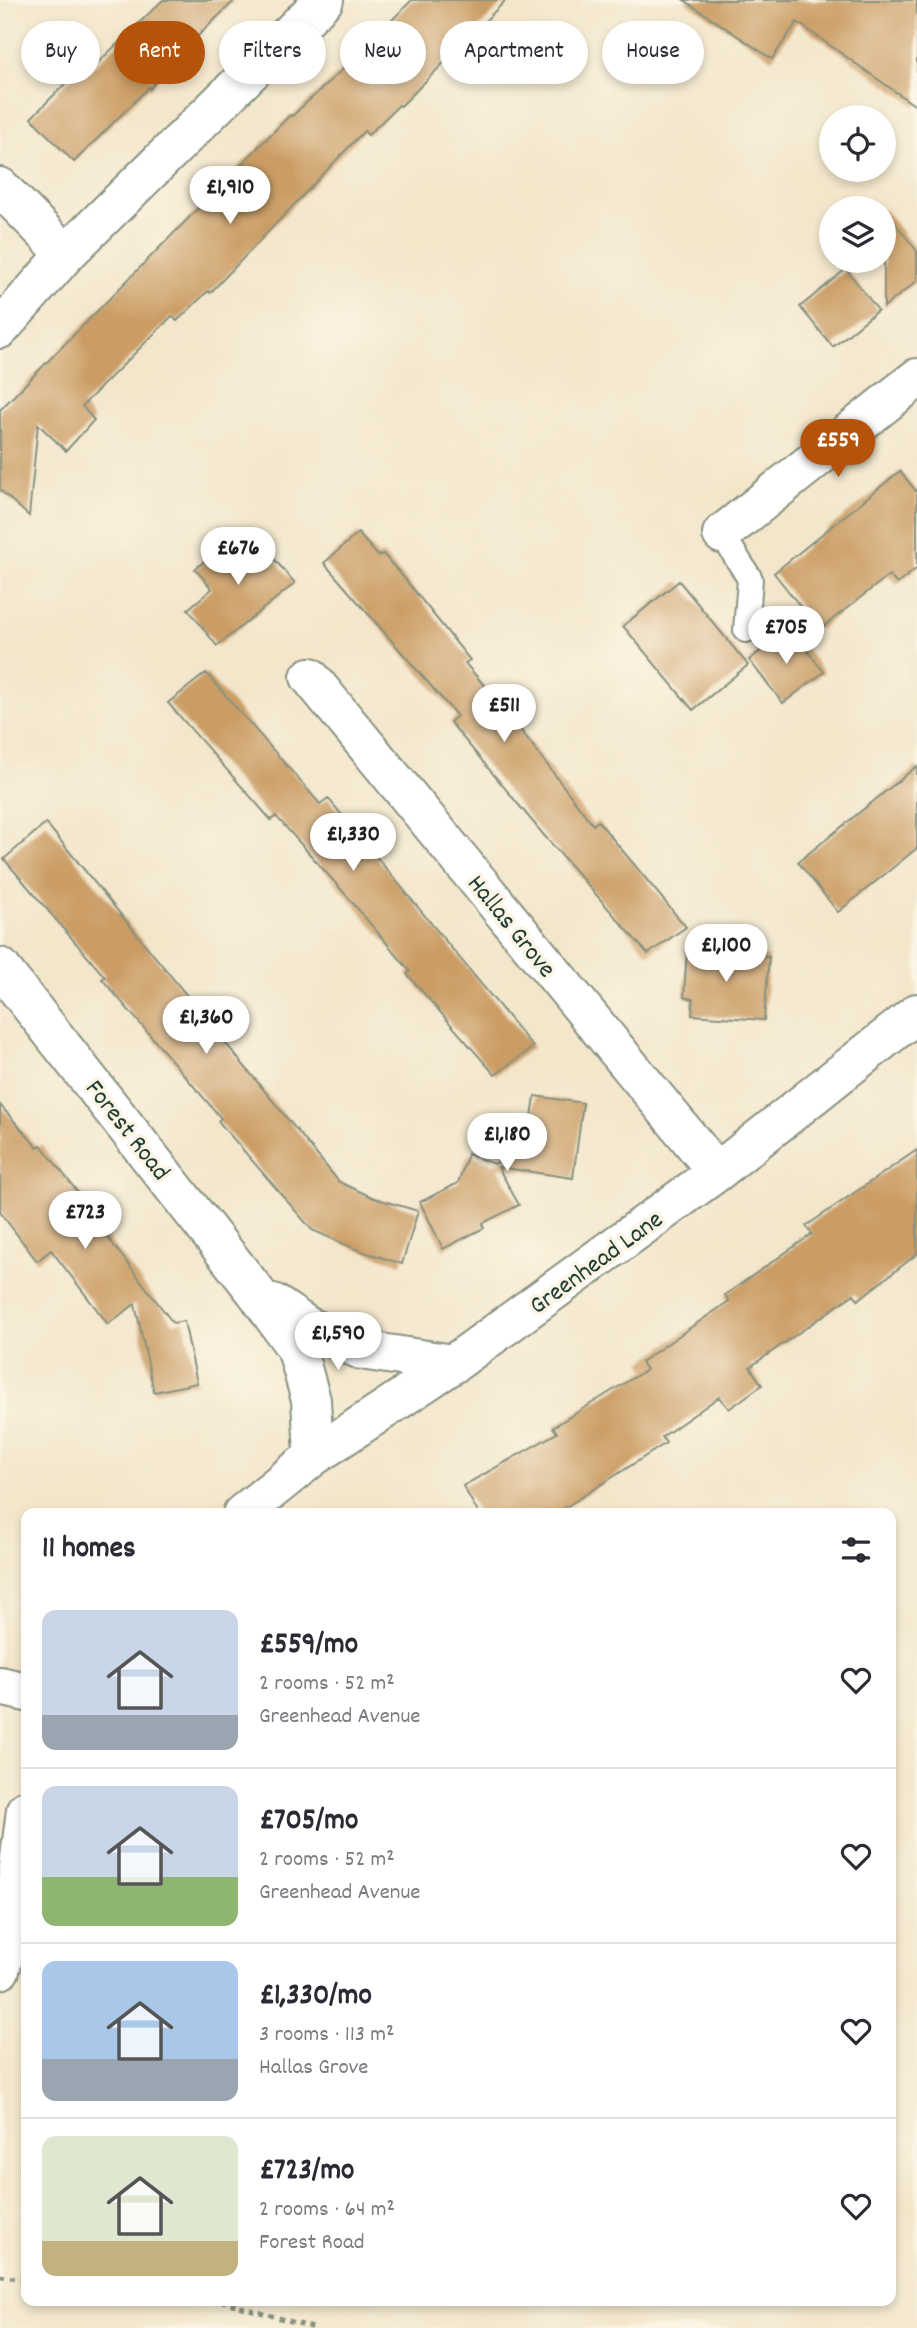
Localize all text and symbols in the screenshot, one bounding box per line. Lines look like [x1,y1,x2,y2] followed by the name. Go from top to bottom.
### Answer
[21,21,100,84] chip: Buy
[114,21,205,84] chip: Rent
[219,21,326,84] chip: Filters
[340,21,426,84] chip: New
[440,21,588,84] chip: Apartment
[602,21,704,84] chip: House
[819,105,896,273] map controls
[819,105,896,182] button: locate
[173,166,287,226] pin: £1,910
[205,172,255,205] text: £1,910
[819,196,896,273] button: layers
[797,420,879,479] pin: £559
[816,425,860,458] text: £559
[197,528,279,587] pin: £676
[217,533,259,566] text: £676
[745,606,827,666] pin: £705
[764,612,808,645] text: £705
[463,684,545,744] pin: £511
[488,690,520,723] text: £511
[296,814,410,873] pin: £1,330
[326,819,380,852] text: £1,330
[457,868,564,987] street label: Hallas Grove
[669,925,783,984] pin: £1,100
[700,930,752,963] text: £1,100
[149,996,263,1056] pin: £1,360
[179,1002,233,1035] text: £1,360
[75,1073,178,1190] street label: Forest Road
[450,1114,564,1173] pin: £1,180
[483,1119,531,1152] text: £1,180
[44,1192,126,1251] pin: £723
[65,1197,105,1230] text: £723
[522,1203,672,1325] street label: Greenhead Lane
[281,1312,395,1372] pin: £1,590
[311,1318,365,1351] text: £1,590
[42,1529,136,1572] text: 11 homes
[837,1531,875,1569] icon: filters
[259,1625,358,1668] text: £559/mo
[98,1638,182,1722] icon: home
[837,1661,875,1699] icon: heart
[259,1668,395,1701] text: 2 rooms · 52 m²
[259,1701,420,1734] text: Greenhead Avenue
[259,1801,358,1844] text: £705/mo
[98,1814,182,1898] icon: home
[837,1837,875,1875] icon: heart
[259,1844,395,1877] text: 2 rooms · 52 m²
[259,1877,420,1910] text: Greenhead Avenue
[259,1976,372,2019] text: £1,330/mo
[98,1989,182,2073] icon: home
[837,2012,875,2050] icon: heart
[259,2019,395,2052] text: 3 rooms · 113 m²
[259,2052,368,2085] text: Hallas Grove
[259,2151,354,2194] text: £723/mo
[98,2164,182,2248] icon: home
[837,2187,875,2225] icon: heart
[259,2194,395,2227] text: 2 rooms · 64 m²
[259,2227,365,2260] text: Forest Road

